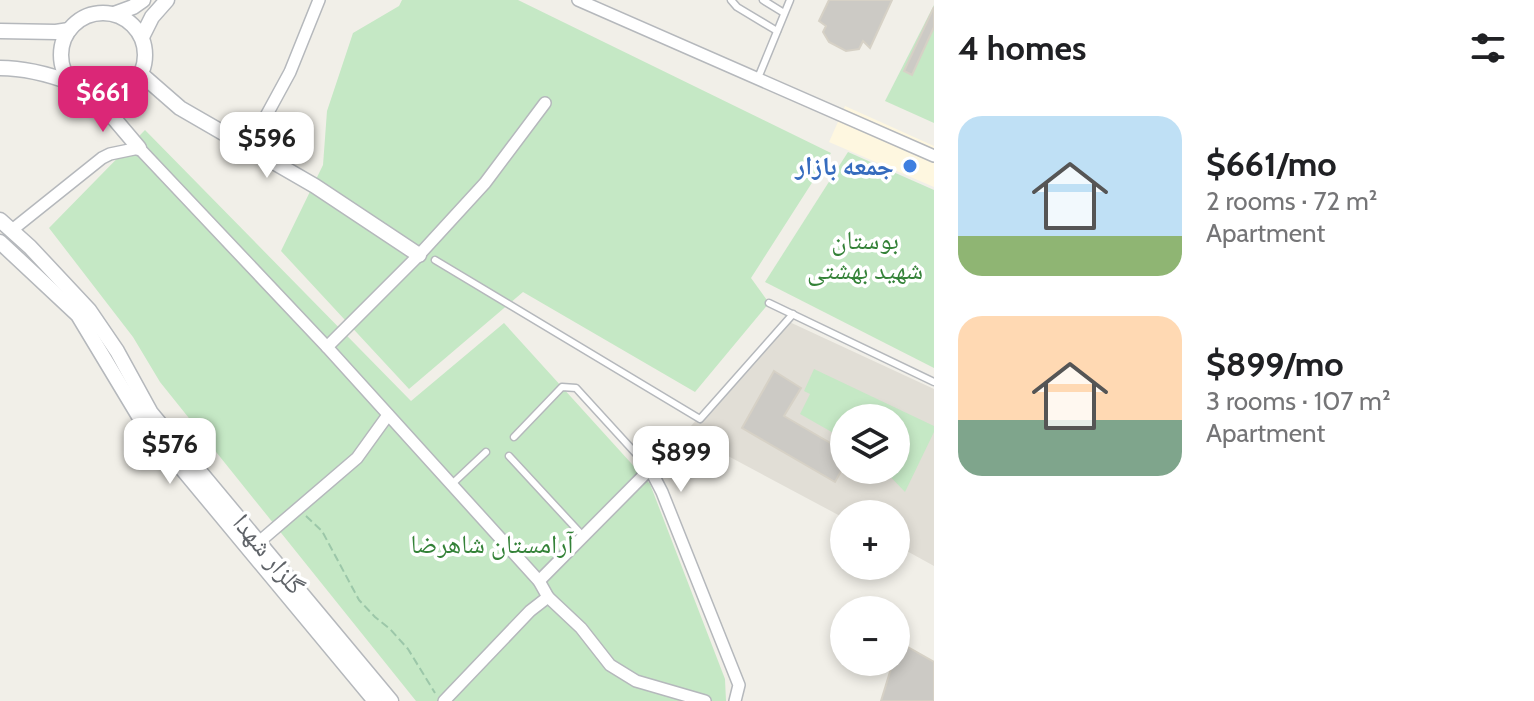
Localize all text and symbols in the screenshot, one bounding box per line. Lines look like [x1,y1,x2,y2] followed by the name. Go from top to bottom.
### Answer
[1466,26,1510,70] icon: filters
[958,27,1086,69] text: 4 homes
[56,66,150,134] pin: $661
[76,76,130,108] text: $661
[220,112,314,180] pin: $596
[238,122,296,154] text: $596
[1206,143,1337,185] text: $661/mo
[1022,148,1118,244] icon: home
[794,150,894,182] place label: جمعه بازار
[901,157,919,175] marker: جمعه بازار
[1206,185,1377,217] text: 2 rooms · 72 m²
[1206,217,1325,249] text: Apartment
[807,224,923,286] park label: بوستان شهید بهشتی
[1206,343,1344,385] text: $899/mo
[1022,348,1118,444] icon: home
[1206,385,1391,417] text: 3 rooms · 107 m²
[830,404,910,676] map controls
[830,404,910,484] button: layers
[1206,417,1325,449] text: Apartment
[123,418,217,486] pin: $576
[634,426,728,494] pin: $899
[142,428,198,460] text: $576
[651,436,711,468] text: $899
[830,500,910,580] button: +
[226,507,312,601] street label: گلزار شهدا
[411,528,575,560] park label: آرامستان شاهرضا
[830,596,910,676] button: −

